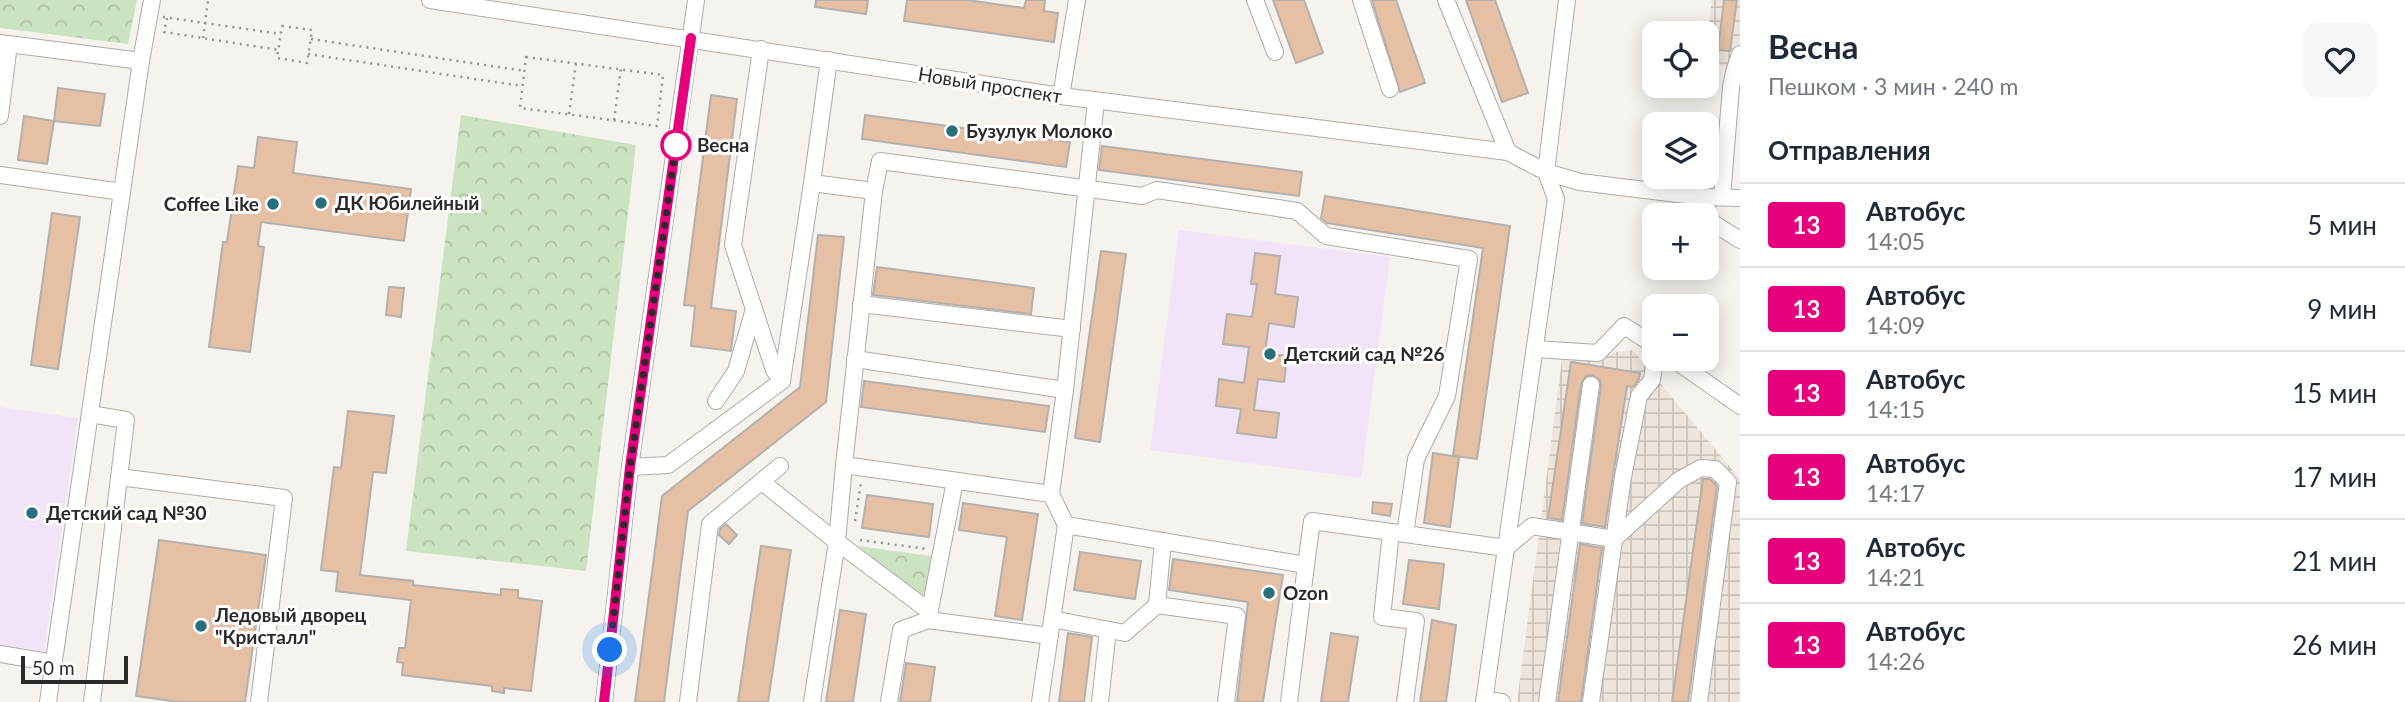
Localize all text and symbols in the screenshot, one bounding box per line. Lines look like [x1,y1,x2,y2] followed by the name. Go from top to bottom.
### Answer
[1642,21,1719,371] map controls
[1642,21,1719,98] button: locate
[2303,23,2377,97] button: heart
[1768,26,1859,66] text: Весна
[917,62,1064,107] street label: Новый проспект
[1768,72,2018,100] text: Пешком · 3 мин · 240 m
[1642,112,1719,189] button: layers
[966,119,1113,142] place label: Бузулук Молоко
[944,123,960,139] marker: Бузулук Молоко
[661,130,691,160] marker: Весна
[697,133,749,156] place label: Весна
[1768,134,1931,166] text: Отправления
[335,191,479,214] place label: ДК Юбилейный
[164,192,259,215] place label: Coffee Like
[313,195,329,211] marker: ДК Юбилейный
[1866,195,1965,227] text: Автобус
[265,196,281,212] marker: Coffee Like
[1642,203,1719,280] button: +
[2307,209,2377,241] text: 5 мин
[1793,210,1820,239] text: 13
[1866,227,1925,255] text: 14:05
[1866,279,1965,311] text: Автобус
[2307,293,2377,325] text: 9 мин
[1642,294,1719,371] button: −
[1793,294,1820,323] text: 13
[1866,311,1925,339] text: 14:09
[1284,342,1445,365] place label: Детский сад №26
[1262,346,1278,362] marker: Детский сад №26
[1866,363,1965,395] text: Автобус
[2292,377,2377,409] text: 15 мин
[1793,378,1820,407] text: 13
[1866,395,1925,423] text: 14:15
[1866,447,1965,479] text: Автобус
[2292,461,2377,493] text: 17 мин
[1793,462,1820,491] text: 13
[1866,479,1925,507] text: 14:17
[46,501,207,524] place label: Детский сад №30
[24,505,40,521] marker: Детский сад №30
[1866,531,1965,563] text: Автобус
[2292,545,2377,577] text: 21 мин
[1793,546,1820,575] text: 13
[1866,563,1925,591] text: 14:21
[1283,581,1328,604] place label: Ozon
[1261,585,1277,601] marker: Ozon
[214,603,366,648] place label: Ледовый дворец "Кристалл"
[1866,615,1965,647] text: Автобус
[193,618,209,634] marker: Ледовый дворец "Кристалл"
[2292,629,2377,661] text: 26 мин
[1793,630,1820,659] text: 13
[592,632,627,667] your location
[1866,647,1925,675] text: 14:26
[21,653,128,685] scale bar
[32,656,75,679] text: 50 m

